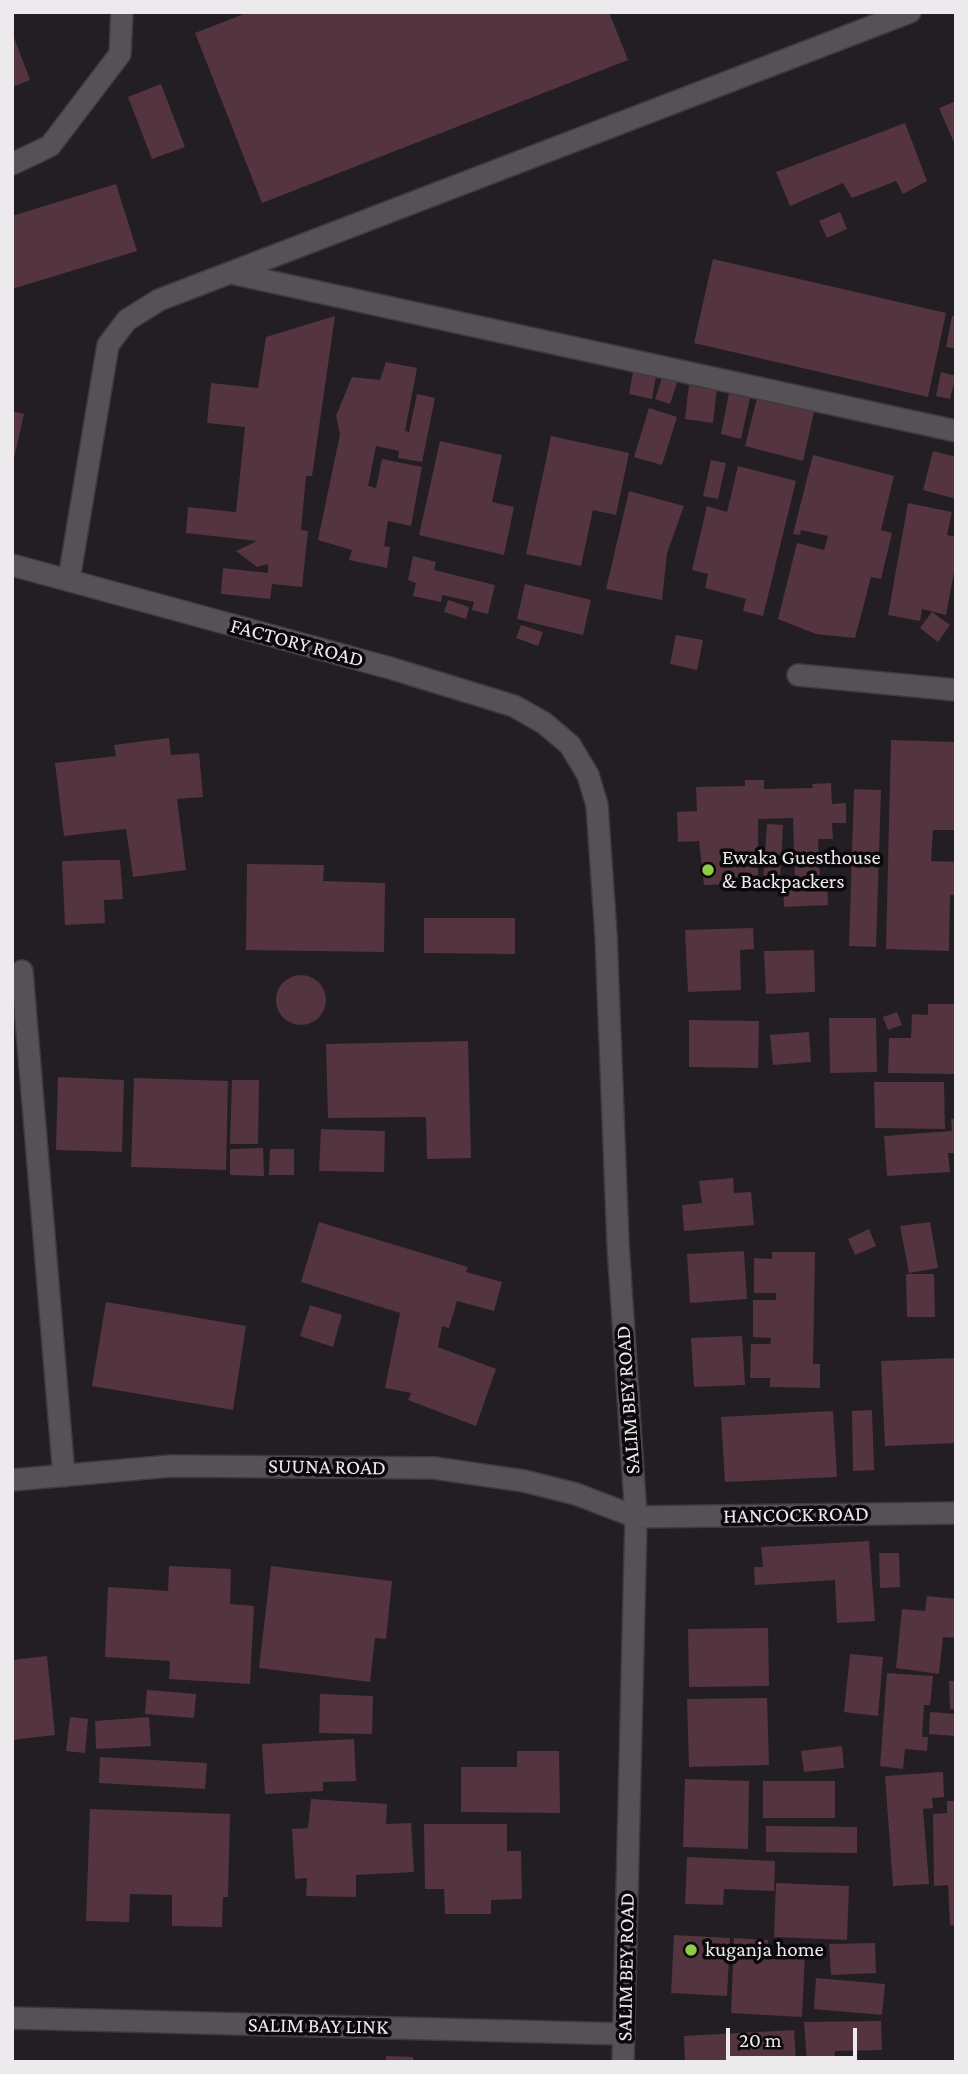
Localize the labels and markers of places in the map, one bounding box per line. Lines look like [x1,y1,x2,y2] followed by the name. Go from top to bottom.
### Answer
[722,845,881,895] place label: Ewaka Guesthouse & Backpackers
[700,862,716,878] marker: Ewaka Guesthouse & Backpackers
[705,1937,824,1963] place label: kuganja home
[683,1942,699,1958] marker: kuganja home

